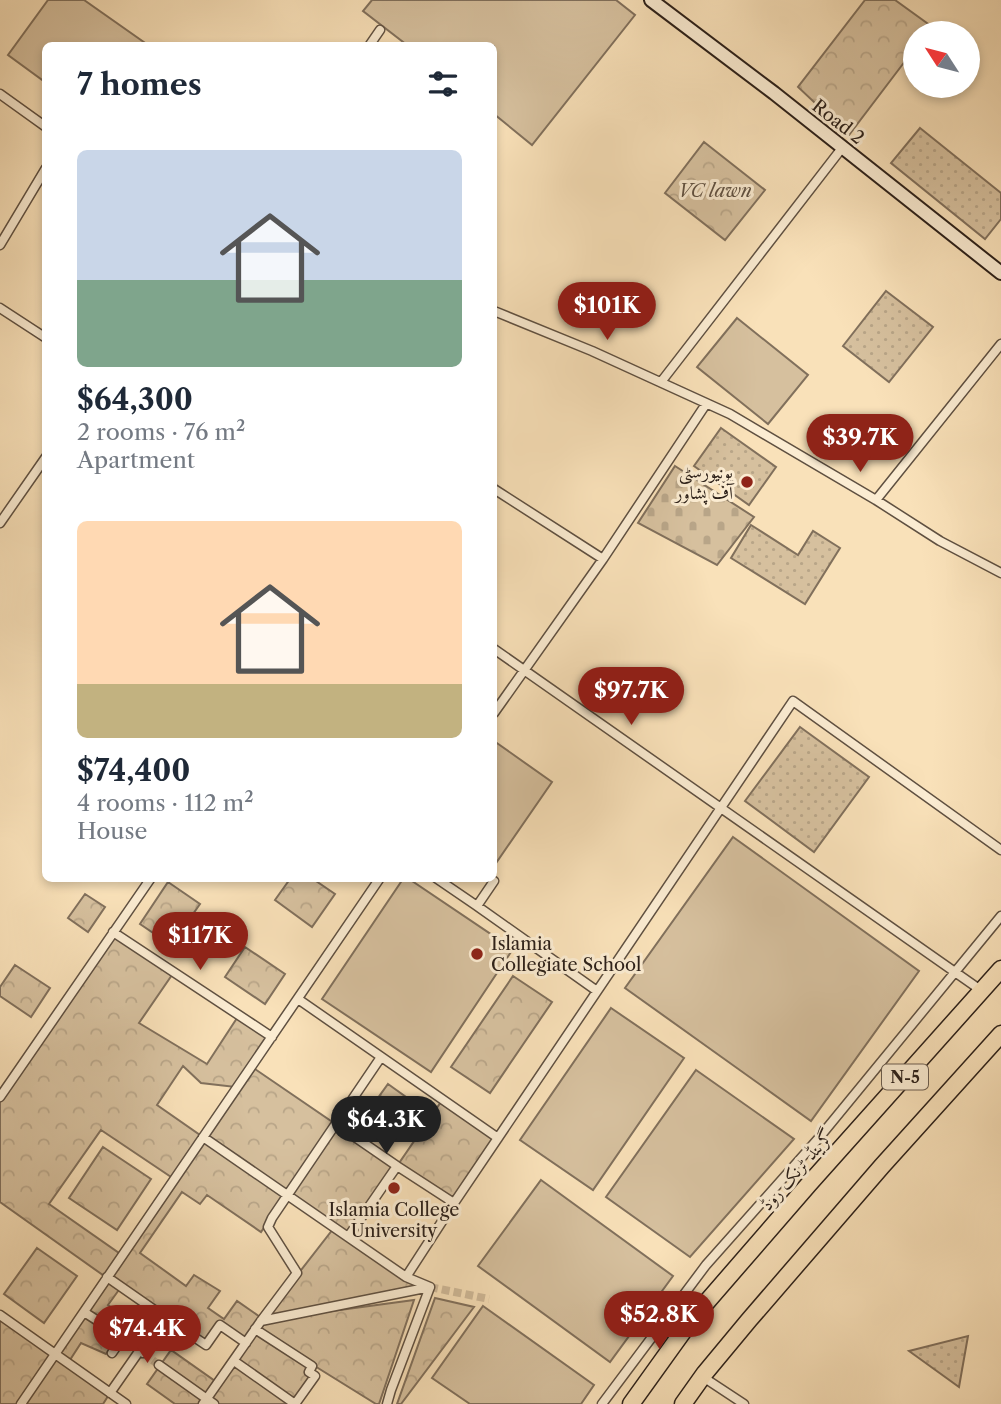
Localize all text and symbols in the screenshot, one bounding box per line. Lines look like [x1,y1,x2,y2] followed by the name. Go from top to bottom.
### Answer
[903,21,980,98] north arrow
[903,21,980,98] map controls
[424,65,462,103] icon: filters
[77,66,202,103] text: 7 homes
[808,95,868,149] street label: Road 2
[678,180,752,202] park label: VC lawn
[207,195,333,321] icon: home
[558,282,656,342] pin: $101K
[574,291,640,319] text: $101K
[77,381,193,418] text: $64,300
[803,414,917,474] pin: $39.7K
[77,418,245,446] text: 2 rooms · 76 m²
[822,423,898,451] text: $39.7K
[77,446,195,474] text: Apartment
[673,461,735,505] place label: یونیورسٹی آف پشاور
[739,474,755,490] marker: یونیورسٹی آف پشاور
[207,566,333,692] icon: home
[574,668,688,727] pin: $97.7K
[594,676,668,704] text: $97.7K
[77,752,190,789] text: $74,400
[77,789,254,817] text: 4 rooms · 112 m²
[77,817,147,845] text: House
[151,912,249,972] pin: $117K
[168,921,232,949] text: $117K
[491,933,641,976] place label: Islamia Collegiate School
[469,946,485,962] marker: Islamia Collegiate School
[882,1064,928,1090] road number: N-5
[329,1096,443,1156] pin: $64.3K
[347,1105,425,1133] text: $64.3K
[755,1124,839,1216] street label: گرینڈ ٹرنک روڈ
[386,1180,402,1196] marker: Islamia College University
[329,1199,459,1242] place label: Islamia College University
[602,1292,716,1351] pin: $52.8K
[620,1300,698,1328] text: $52.8K
[90,1306,204,1365] pin: $74.4K
[109,1314,185,1342] text: $74.4K

